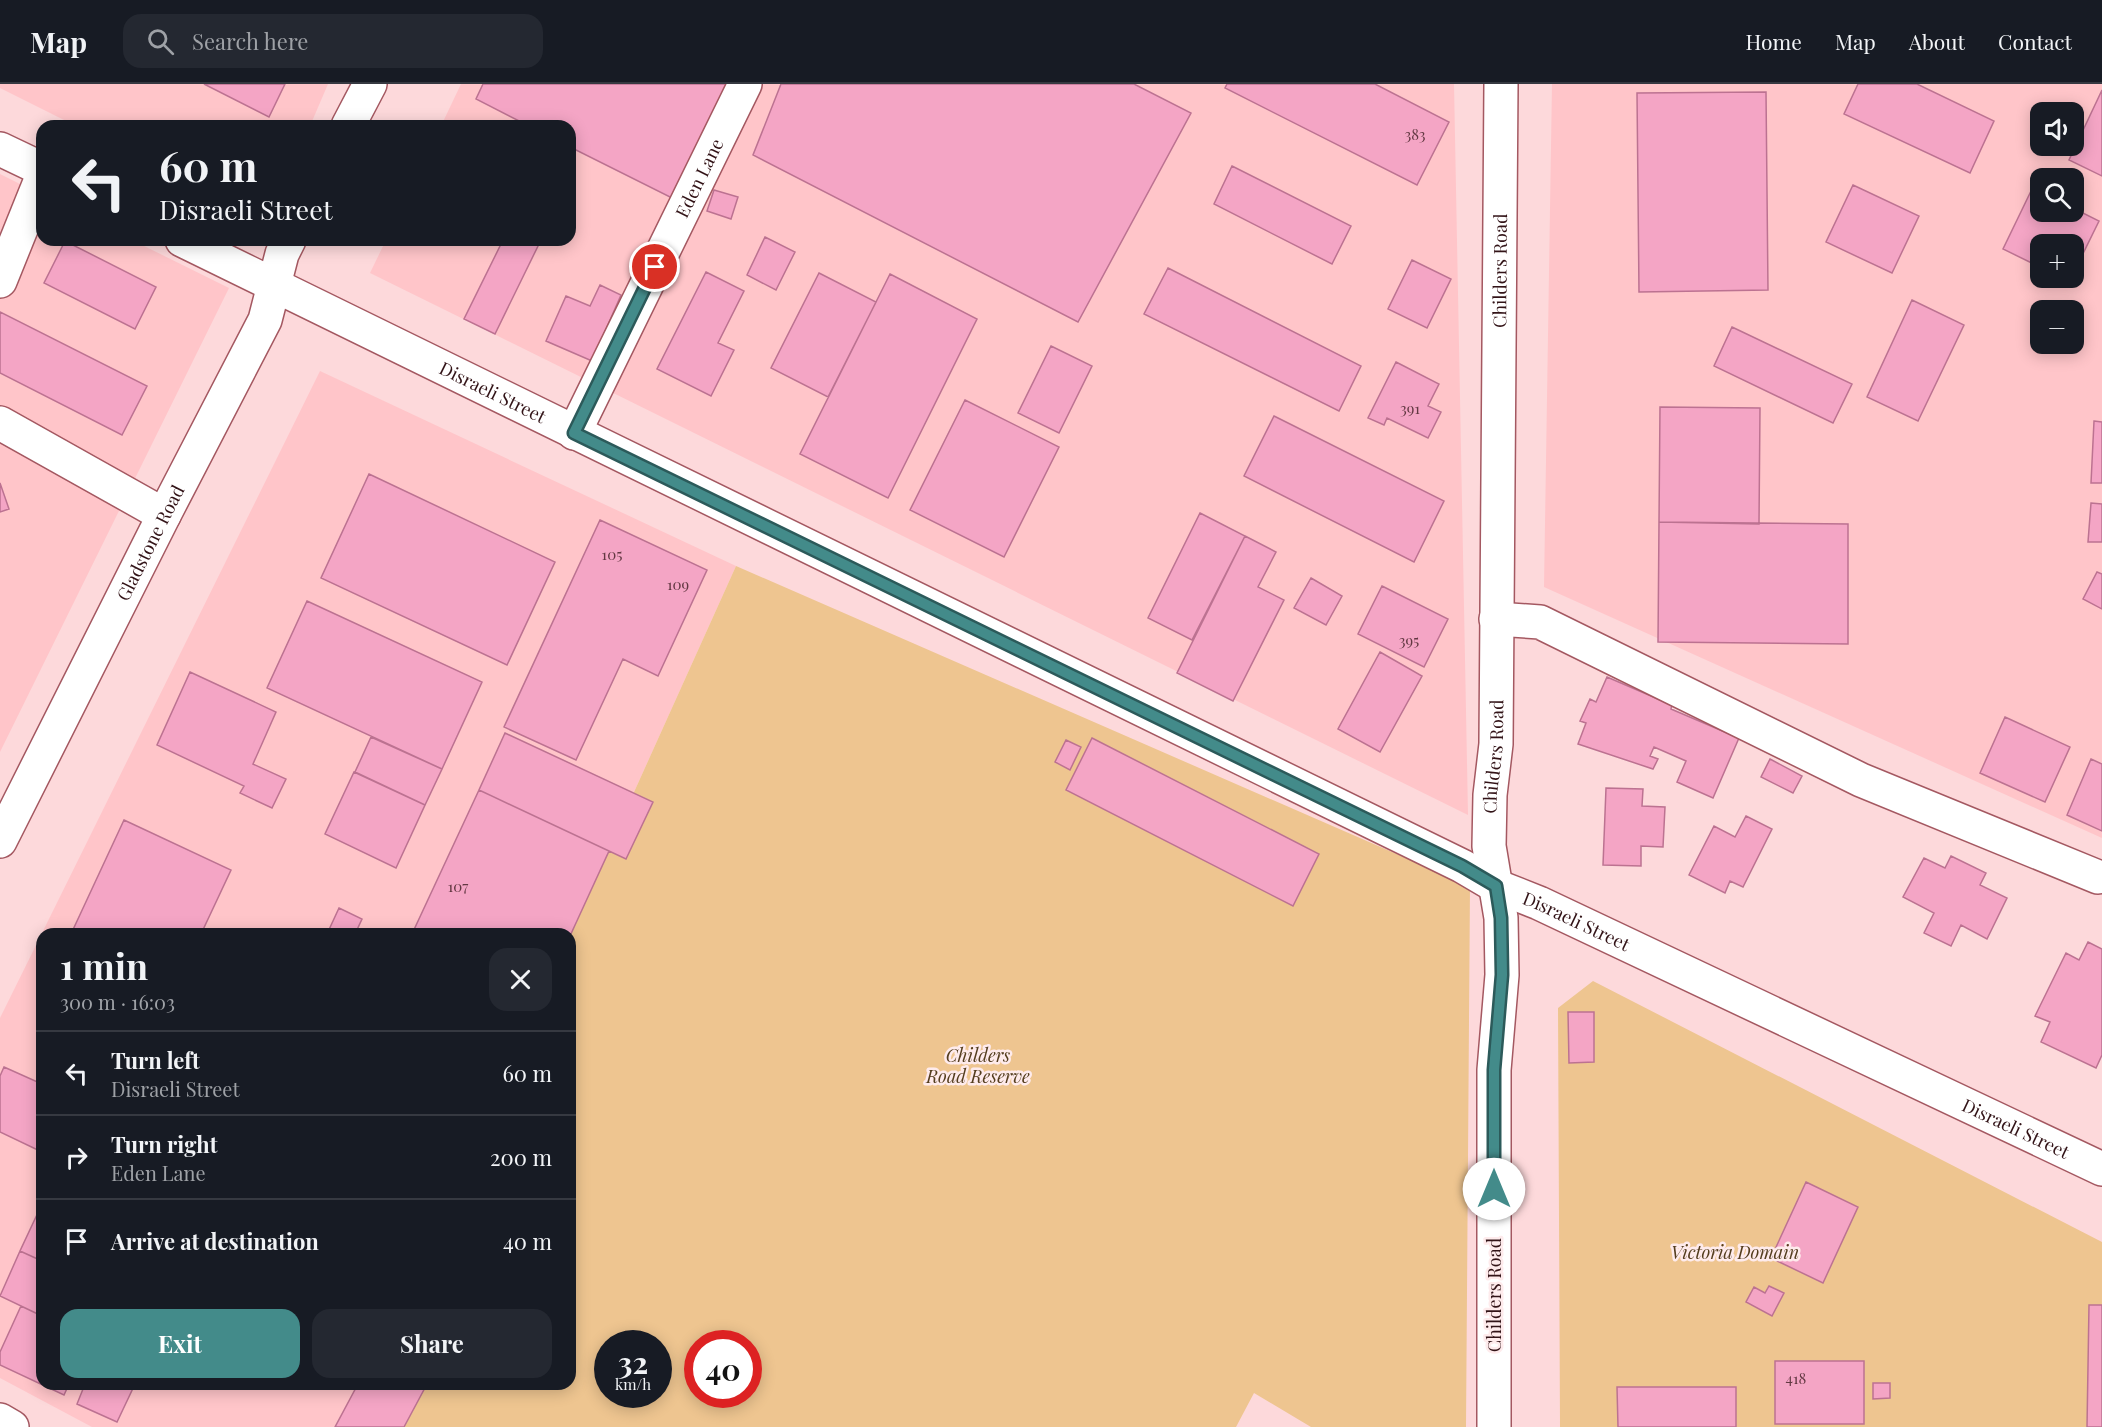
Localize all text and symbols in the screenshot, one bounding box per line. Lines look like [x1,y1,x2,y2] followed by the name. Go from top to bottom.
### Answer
[123,14,543,68] search box
[30,23,87,60] text: Map
[144,25,177,58] icon: search
[192,26,308,56] text: Search here
[1746,27,1802,55] text: Home
[1835,27,1876,55] text: Map
[1909,27,1965,55] text: About
[1998,27,2072,55] text: Contact
[2030,102,2084,354] map controls
[2030,102,2084,156] button: sound
[1404,124,1426,144] house number: 383
[669,134,728,222] street label: Eden Lane
[159,137,257,193] text: 60 m
[60,144,138,222] icon: left
[2030,168,2084,222] button: search
[159,191,332,227] text: Disraeli Street
[1487,213,1512,328] street label: Childers Road
[2030,234,2084,288] button: +
[629,241,680,292] pin
[638,250,671,283] icon: arrive
[2030,300,2084,354] button: −
[436,356,551,428] street label: Disraeli Street
[1400,398,1420,418] house number: 391
[111,480,190,605] street label: Gladstone Road
[602,544,622,564] house number: 105
[667,574,689,594] house number: 109
[1399,630,1419,650] house number: 395
[1478,699,1508,814] street label: Childers Road
[448,876,468,896] house number: 107
[1519,886,1634,957] street label: Disraeli Street
[60,941,148,989] text: 1 min
[489,948,552,1011] button: close
[60,988,175,1015] text: 300 m · 16:03
[925,1043,1030,1088] park label: Childers Road Reserve
[111,1045,200,1075] text: Turn left
[60,1057,93,1090] icon: left
[502,1058,552,1088] text: 60 m
[111,1075,240,1102] text: Disraeli Street
[1958,1093,2074,1164] street label: Disraeli Street
[111,1129,217,1159] text: Turn right
[60,1141,93,1174] icon: right
[490,1142,552,1172] text: 200 m
[1462,1157,1526,1221] position arrow
[111,1159,206,1186] text: Eden Lane
[60,1225,93,1258] icon: arrive
[111,1226,319,1256] text: Arrive at destination
[503,1226,552,1256] text: 40 m
[1482,1237,1506,1352] street label: Childers Road
[1671,1240,1799,1264] park label: Victoria Domain
[60,1309,300,1378] button: Exit
[312,1309,552,1378] button: Share
[684,1330,762,1408] speed limit sign: 40
[618,1342,648,1382] text: 32
[1786,1368,1807,1388] house number: 418
[615,1374,651,1394] text: km/h

